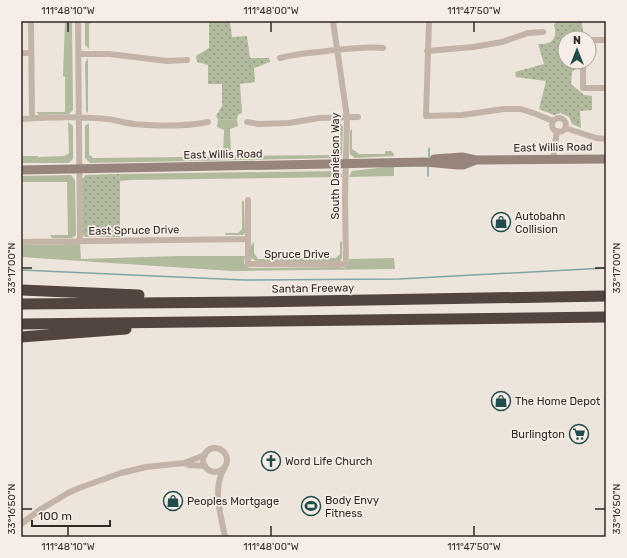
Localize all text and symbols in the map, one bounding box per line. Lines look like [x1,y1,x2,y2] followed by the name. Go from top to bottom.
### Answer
[41,5,95,17] text: 111°48'10"W
[243,5,299,17] text: 111°48'00"W
[447,5,501,17] text: 111°47'50"W
[557,30,597,70] north arrow
[573,34,581,47] text: N
[329,113,342,219] street label: South Danielson Way
[513,140,593,155] street label: East Willis Road
[183,147,263,162] street label: East Willis Road
[515,210,566,236] place label: Autobahn Collision
[490,211,512,233] shop icon: Autobahn Collision
[88,223,180,238] street label: East Spruce Drive
[6,243,18,293] text: 33°17'00"N
[611,243,623,293] text: 33°17'00"N
[264,248,330,261] street label: Spruce Drive
[272,281,354,296] street label: Santan Freeway
[490,390,512,412] shop icon: The Home Depot
[515,395,601,408] place label: The Home Depot
[568,423,590,445] supermarket icon: Burlington
[511,428,565,441] place label: Burlington
[260,450,282,472] church icon: Word Life Church
[285,455,373,468] place label: Word Life Church
[6,483,18,535] text: 33°16'50"N
[611,483,623,535] text: 33°16'50"N
[162,490,184,512] shop icon: Peoples Mortgage
[325,494,379,520] place label: Body Envy Fitness
[187,495,279,508] place label: Peoples Mortgage
[300,495,322,517] sports icon: Body Envy Fitness
[32,502,110,528] scale bar
[38,509,72,523] text: 100 m
[41,541,95,553] text: 111°48'10"W
[243,541,299,553] text: 111°48'00"W
[447,541,501,553] text: 111°47'50"W

